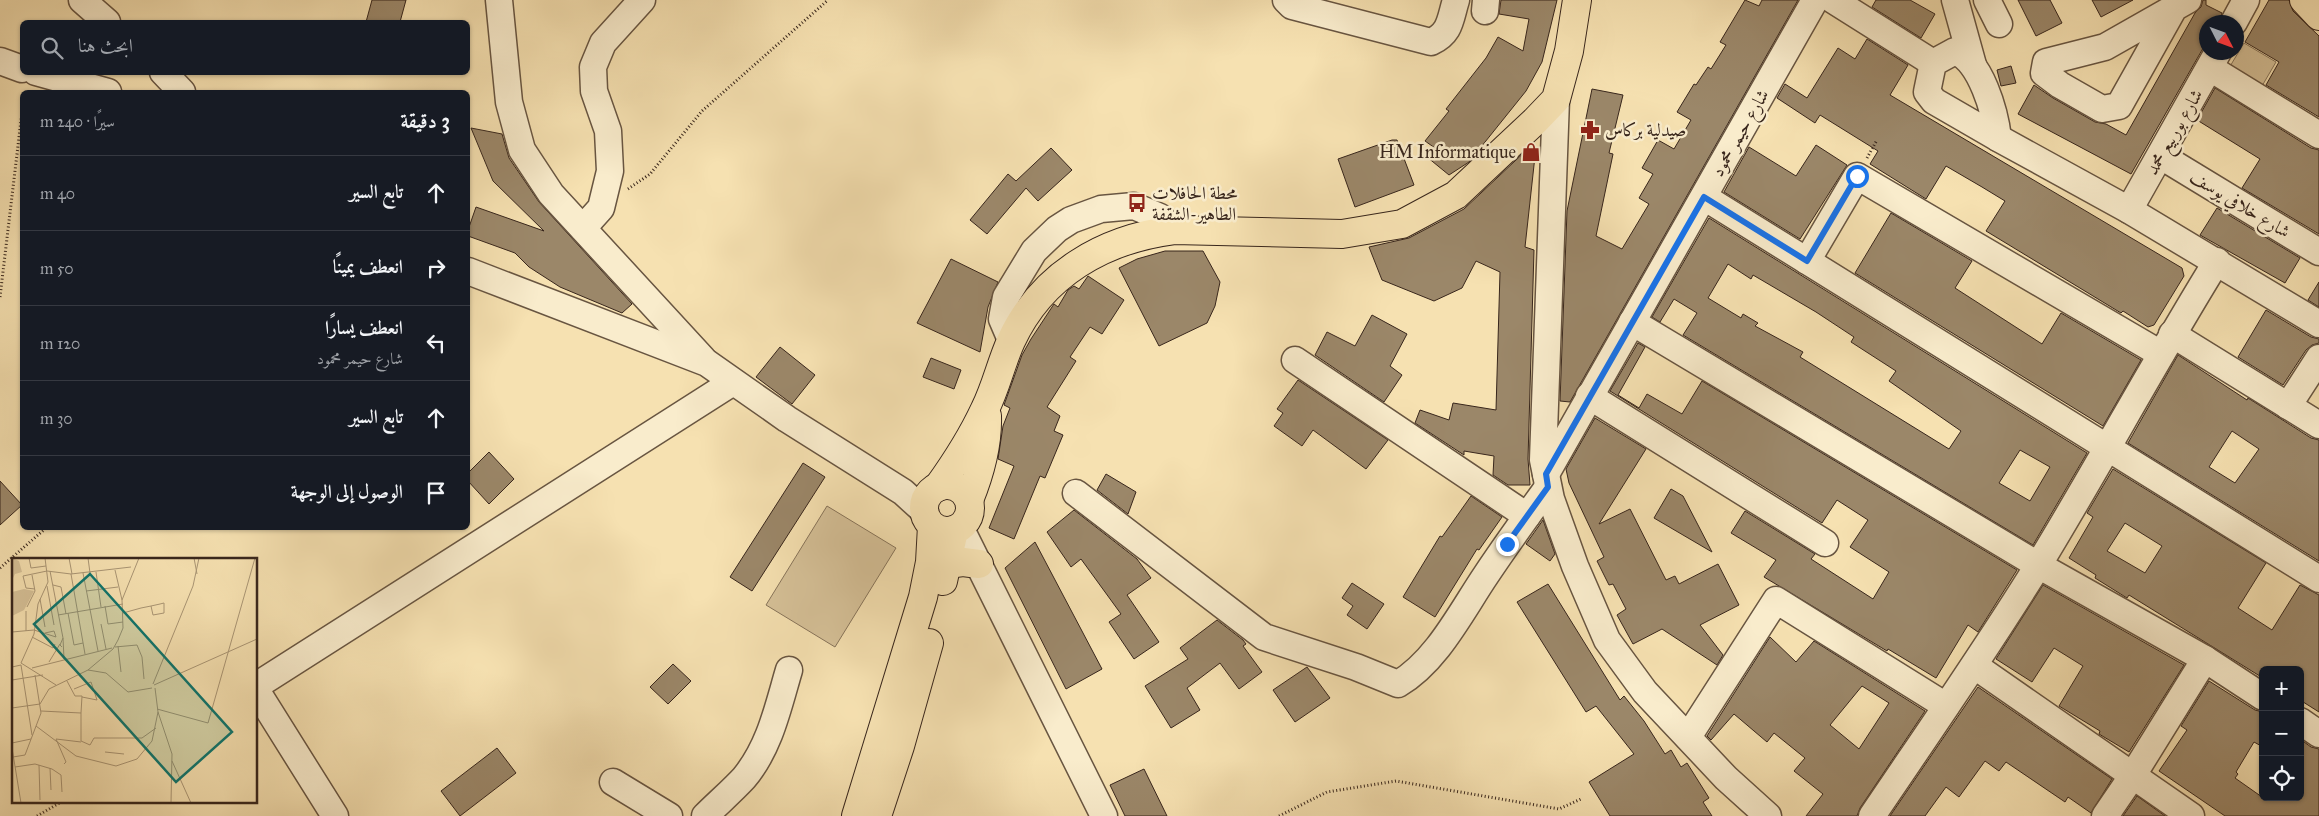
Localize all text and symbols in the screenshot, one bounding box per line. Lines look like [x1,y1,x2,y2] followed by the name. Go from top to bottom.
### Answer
[2199,15,2244,60] north arrow
[20,20,470,75] search box
[38,34,66,62] icon: search
[78,34,133,57] text: ابحث هنا
[1706,85,1777,183] street label: شارع حيمر محمود
[2141,85,2212,181] street label: شارع بوربيع محمد
[400,108,450,134] text: 3 دقيقة
[40,112,115,131] text: سيرًا · 240 m
[1579,119,1601,141] pharmacy icon: صيدلية بركاس
[1605,119,1686,141] place label: صيدلية بركاس
[1379,141,1516,164] place label: HM Informatique
[1520,141,1542,163] shop icon: HM Informatique
[1846,165,1869,188] route start
[2184,165,2294,246] street label: شارع خلافي يوسف
[422,179,450,207] icon: ahead
[349,180,403,203] text: تابع السير
[1152,182,1237,225] place label: محطة الحافلات الطاهير-الشقفة
[40,184,75,203] text: 40 m
[1126,192,1148,214] bus stop icon: محطة الحافلات الطاهير-الشقفة
[422,254,450,282] icon: right
[333,255,403,278] text: انعطف يمينًا
[40,259,74,278] text: 50 m
[325,316,403,339] text: انعطف يسارًا
[422,329,450,357] icon: left
[40,334,80,353] text: 120 m
[317,349,403,368] text: شارع حيمر محمود
[422,404,450,432] icon: ahead
[349,405,403,428] text: تابع السير
[40,409,73,428] text: 30 m
[422,479,450,507] icon: arrive
[291,480,403,503] text: الوصول إلى الوجهة
[1496,533,1519,556] route end
[12,558,258,804] inset map
[2259,666,2304,801] map controls
[2259,666,2304,711] button: +
[2259,711,2304,756] button: −
[2259,756,2304,801] button: locate

